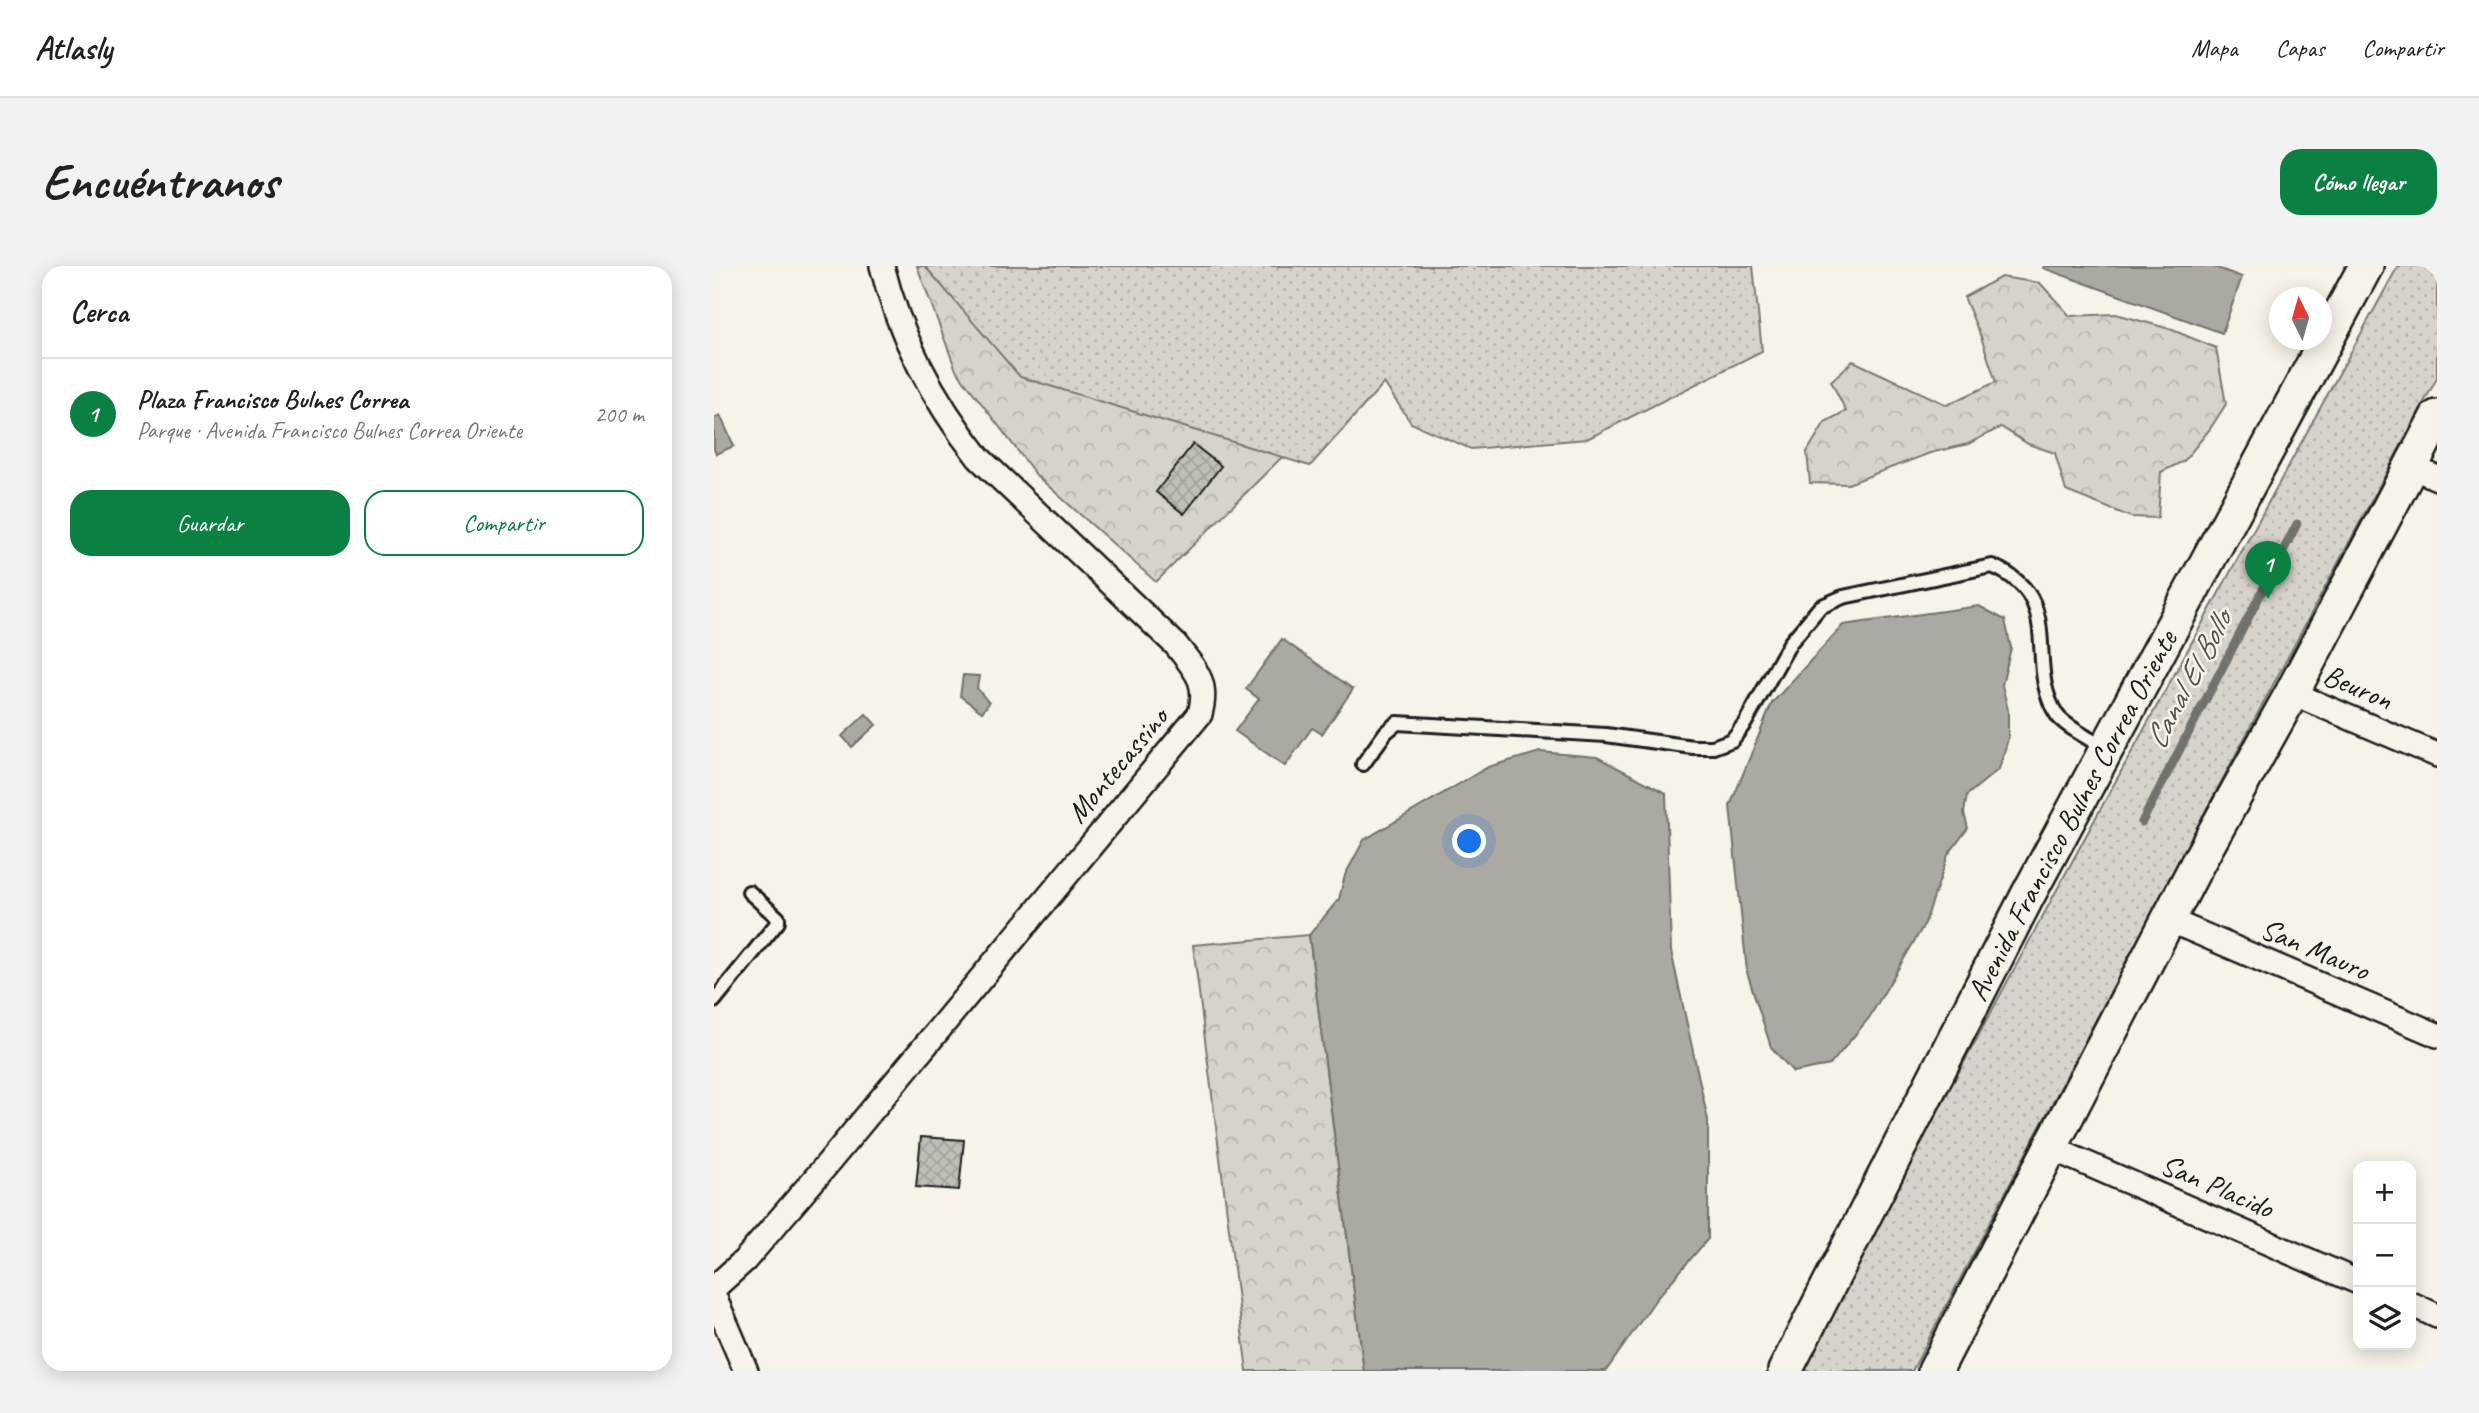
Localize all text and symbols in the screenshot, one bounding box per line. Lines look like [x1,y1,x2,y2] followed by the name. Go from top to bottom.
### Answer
[35,27,112,69] text: Atlasly
[2191,33,2238,63] text: Mapa
[2276,33,2324,63] text: Capas
[2362,33,2444,63] text: Compartir
[2280,149,2437,215] button: Cómo llegar
[42,151,278,213] text: Encuéntranos
[2269,287,2332,350] north arrow
[70,293,128,331] text: Cerca
[137,383,408,416] text: Plaza Francisco Bulnes Correa
[88,400,98,429] text: 1
[595,400,644,429] text: 200 m
[137,416,522,445] text: Parque · Avenida Francisco Bulnes Correa Oriente
[70,490,350,556] button: Guardar
[364,490,644,556] button: Compartir
[2245,541,2291,599] pin: 1
[2135,599,2244,756] water label: Canal El Bollo
[1958,622,2187,1007] street label: Avenida Francisco Bulnes Correa Oriente
[2318,656,2399,719] street label: Beuron
[1058,697,1178,830] street label: Montecassino
[1452,824,1486,858] your location
[2255,909,2376,989] street label: San Mauro
[2155,1145,2280,1227] street label: San Placido
[2353,1161,2416,1350] map controls
[2353,1161,2416,1224] button: +
[2353,1224,2416,1287] button: −
[2353,1287,2416,1350] button: layers

